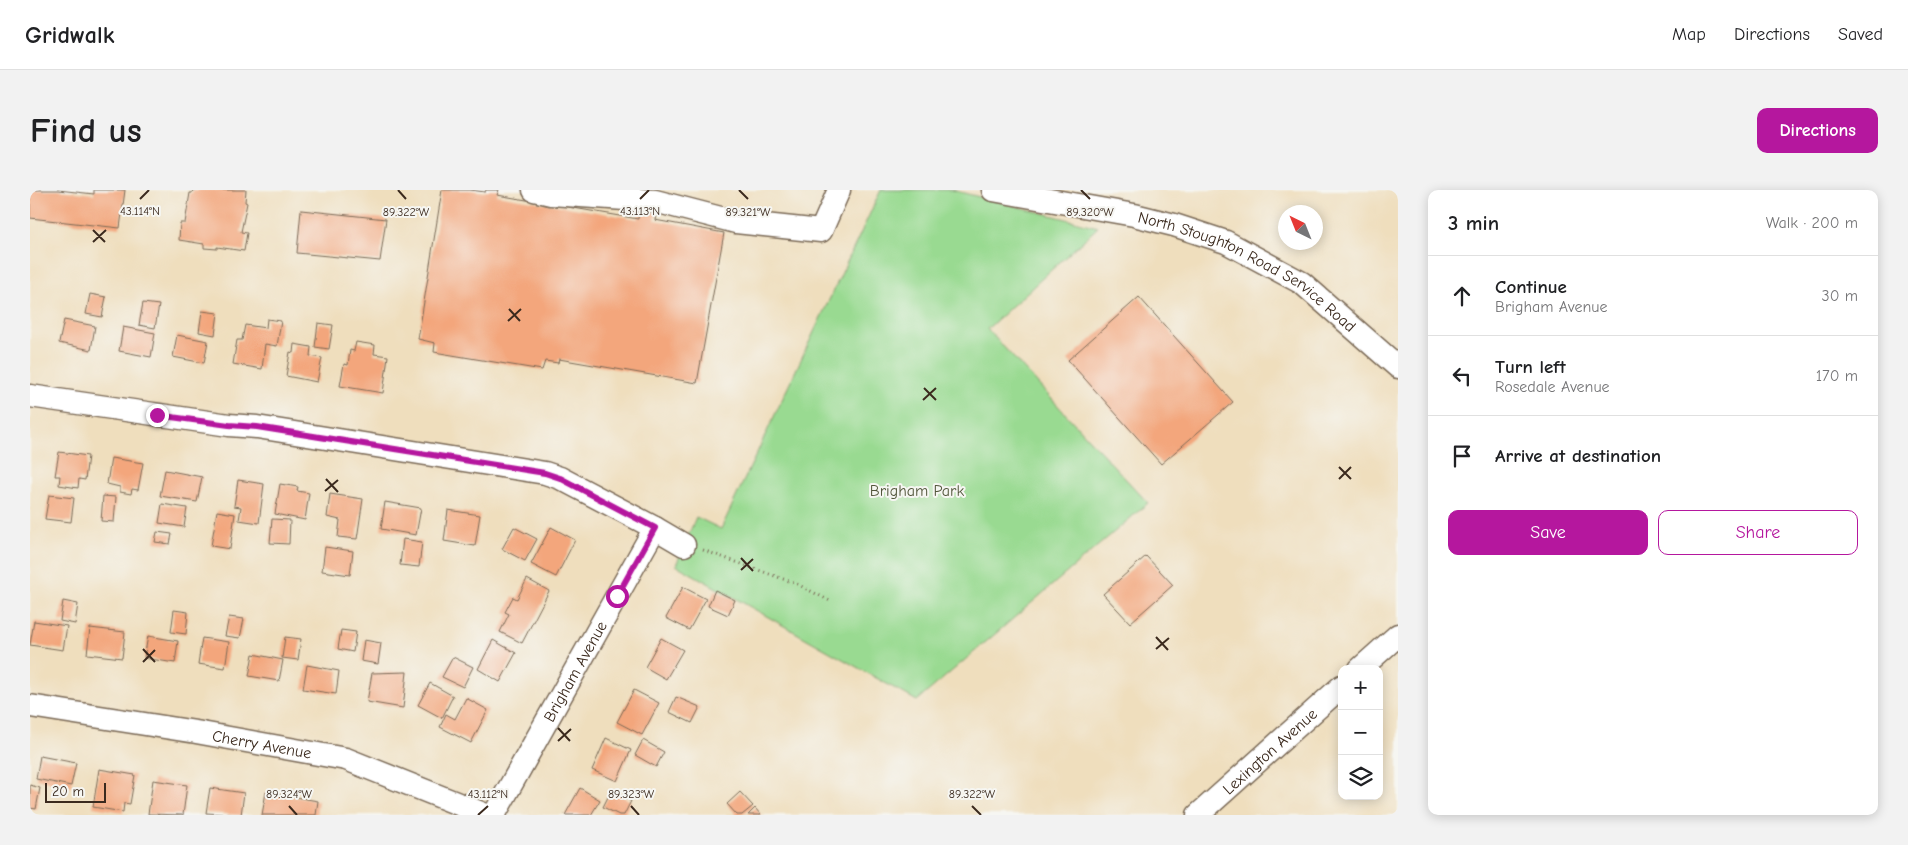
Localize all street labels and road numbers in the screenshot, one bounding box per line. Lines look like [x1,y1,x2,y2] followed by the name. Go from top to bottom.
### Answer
[1136,208,1359,336] street label: North Stoughton Road Service Road
[540,618,611,725] street label: Brigham Avenue
[1220,705,1321,798] street label: Lexington Avenue
[211,727,313,763] street label: Cherry Avenue

